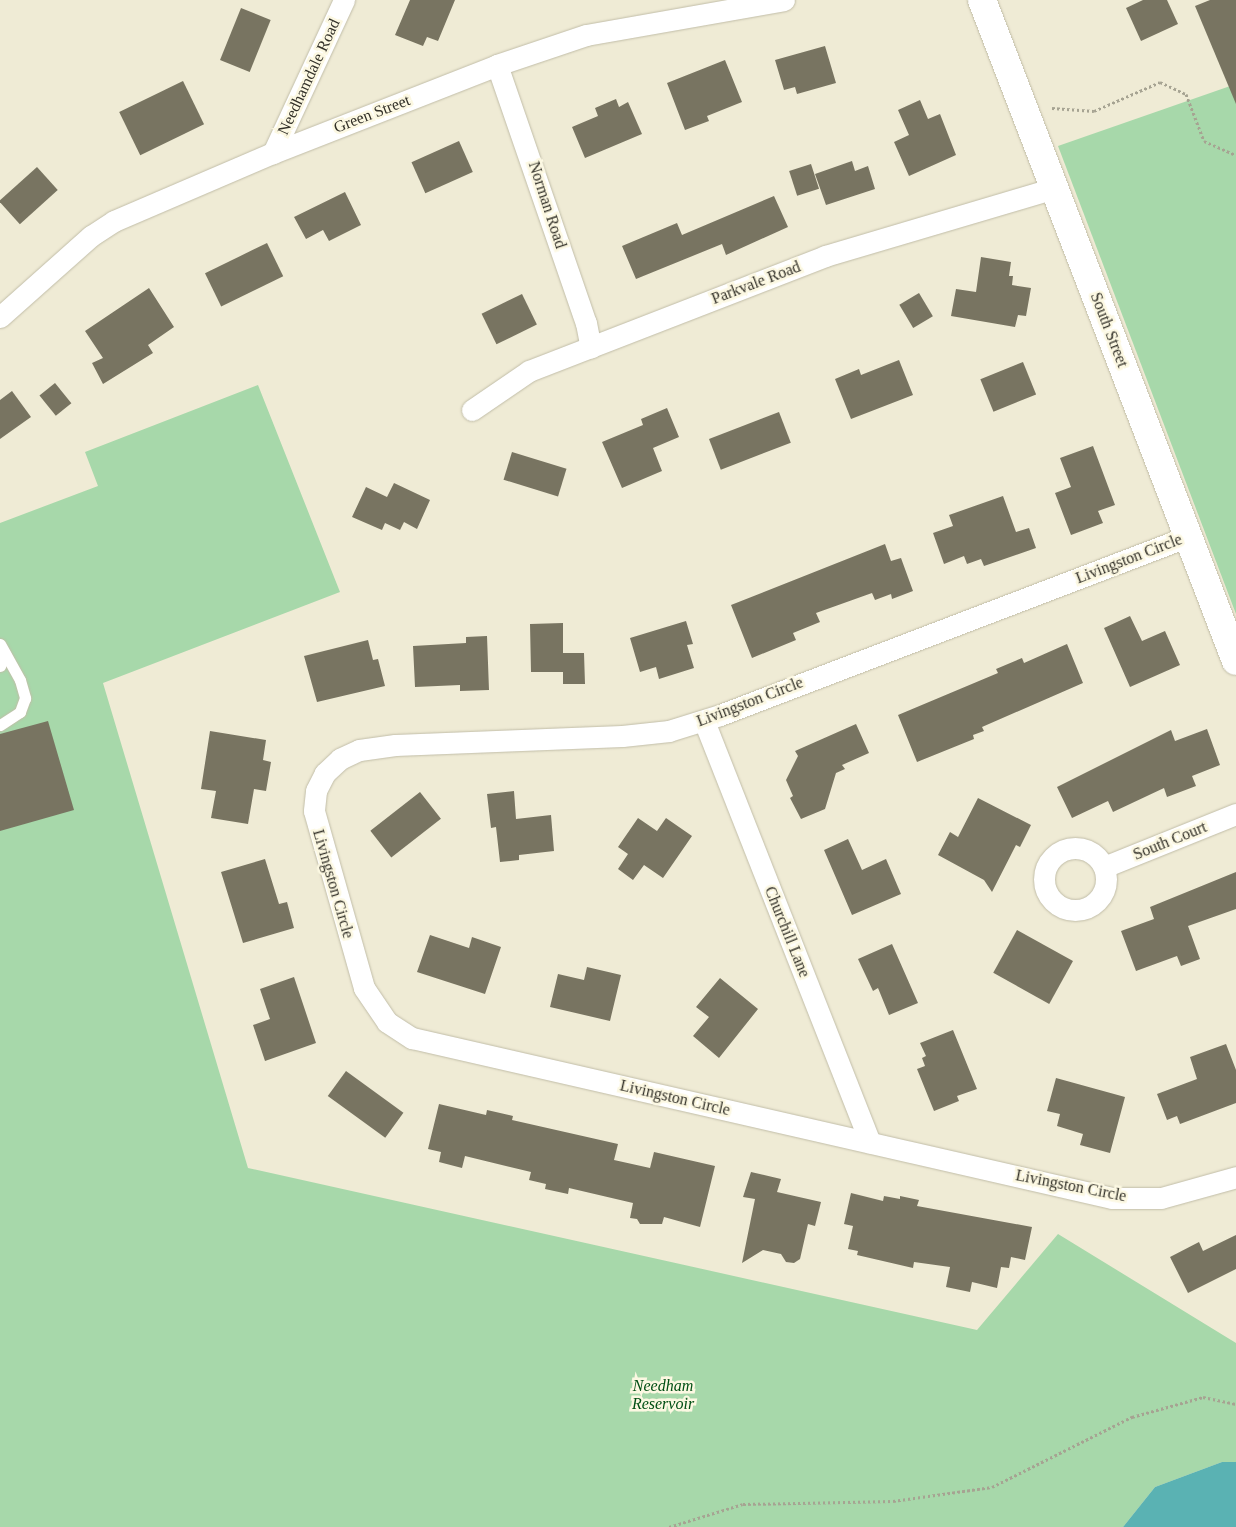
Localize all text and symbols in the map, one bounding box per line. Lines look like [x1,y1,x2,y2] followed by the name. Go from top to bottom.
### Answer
[274,16,344,138] street label: Needhamdale Road
[331,91,413,137] street label: Green Street
[524,159,570,251] street label: Norman Road
[709,257,803,309] street label: Parkvale Road
[1086,290,1132,370] street label: South Street
[1073,530,1185,588] street label: Livingston Circle
[694,673,806,731] street label: Livingston Circle
[1130,818,1210,864] street label: South Court
[308,827,358,941] street label: Livingston Circle
[760,884,814,980] street label: Churchill Lane
[618,1076,732,1120] street label: Livingston Circle
[1014,1166,1128,1206] street label: Livingston Circle
[632,1376,694,1414] park label: Needham Reservoir

